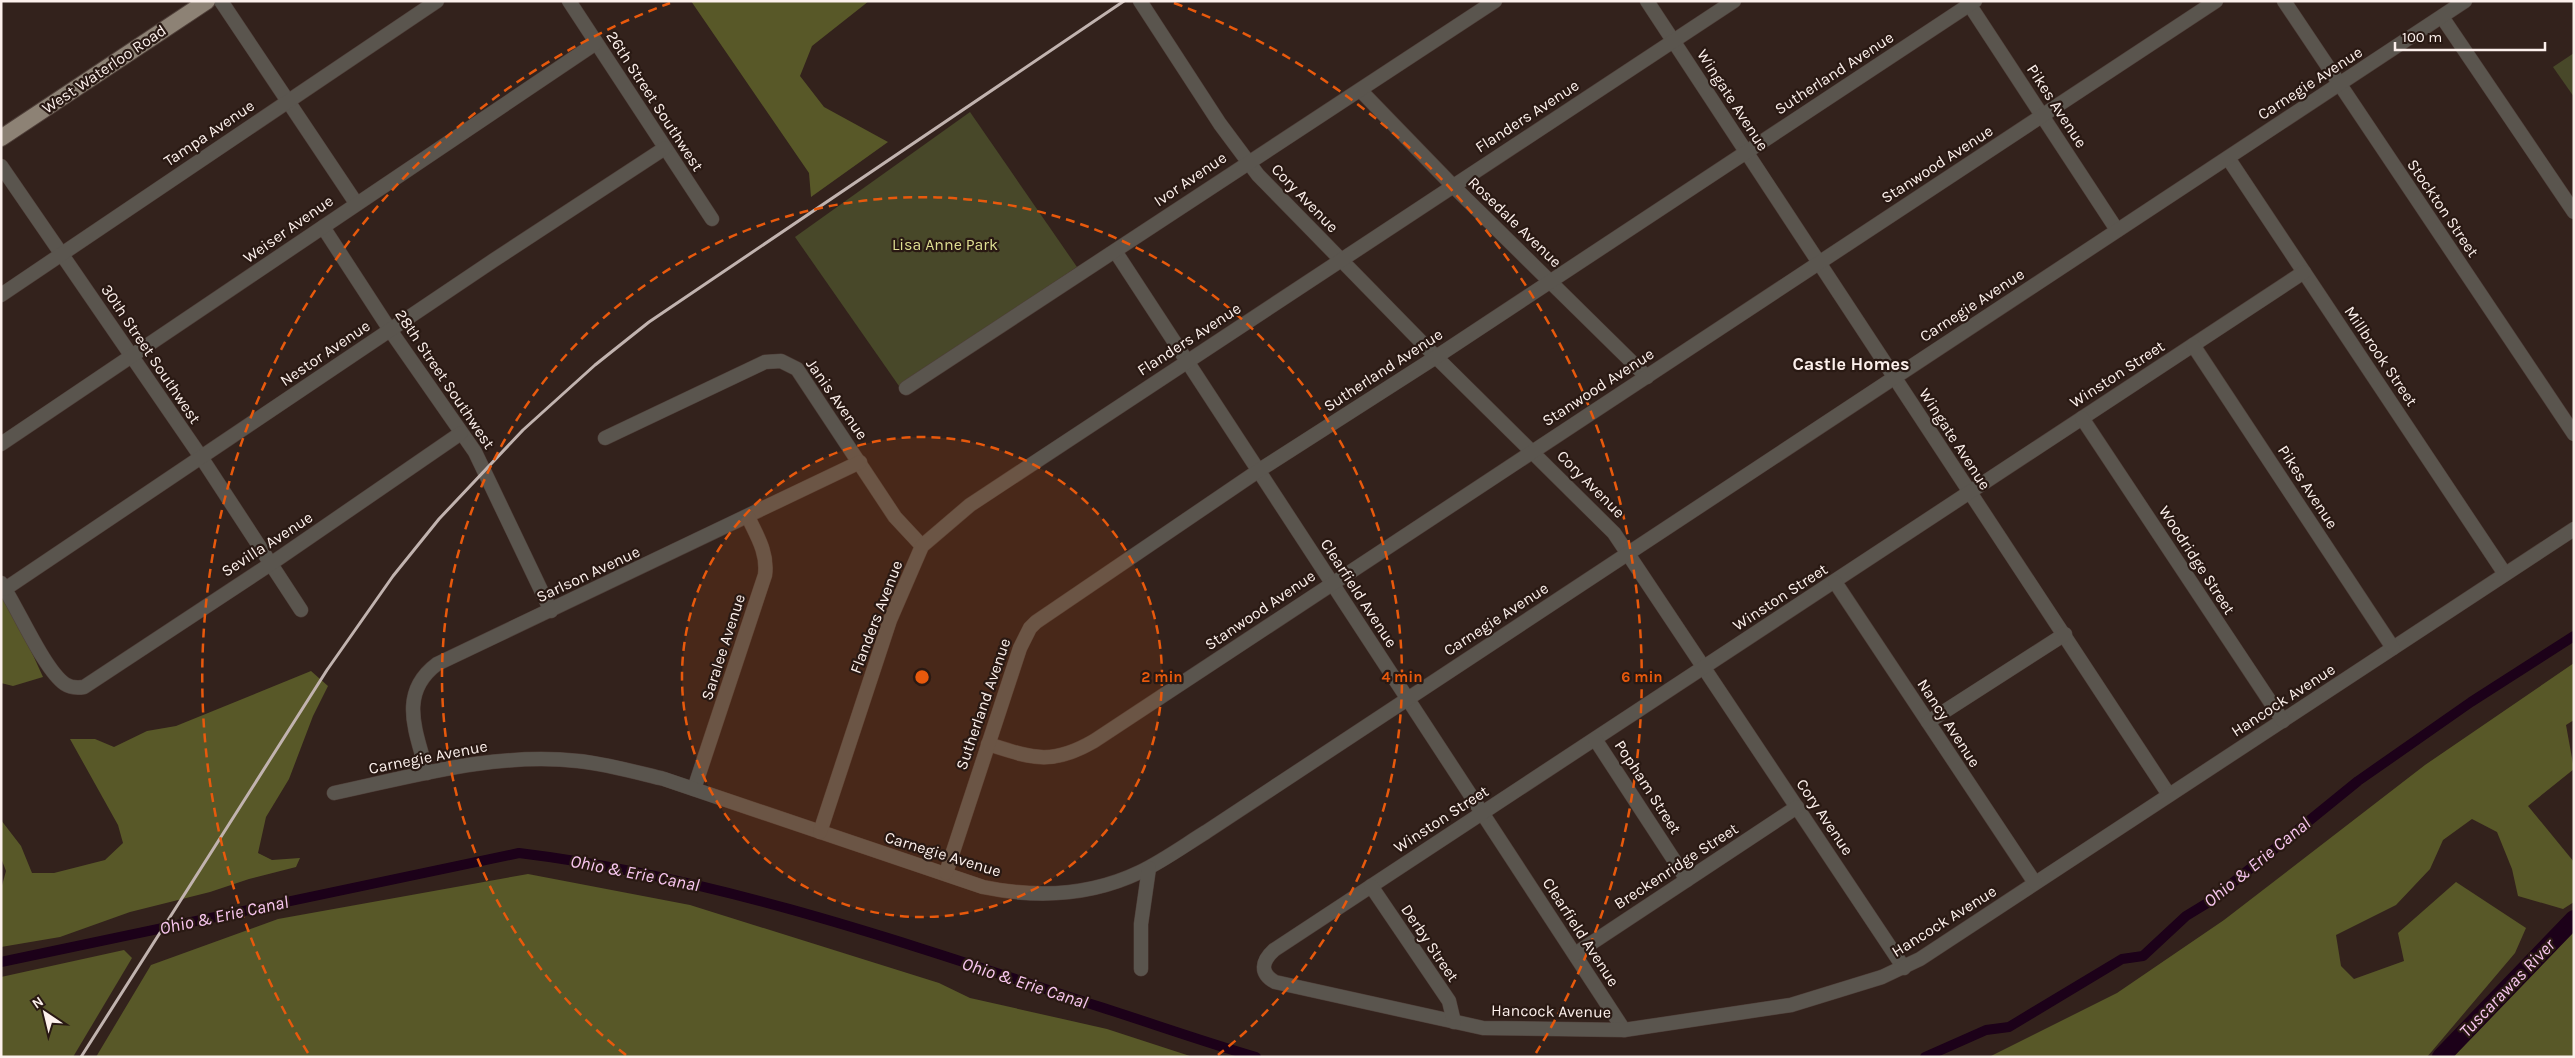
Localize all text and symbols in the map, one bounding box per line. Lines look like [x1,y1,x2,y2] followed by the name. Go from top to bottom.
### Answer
[38,20,170,118] street label: West Waterloo Road
[2395,20,2545,52] scale bar
[602,27,708,175] street label: 26th Street Southwest
[1771,27,1897,119] street label: Sutherland Avenue
[2402,28,2442,46] text: 100 m
[2254,42,2366,124] street label: Carnegie Avenue
[1693,46,1773,154] street label: Wingate Avenue
[2023,61,2091,151] street label: Pikes Avenue
[1472,75,1582,157] street label: Flanders Avenue
[160,96,258,170] street label: Tampa Avenue
[1878,121,1996,207] street label: Stanwood Avenue
[1150,148,1230,210] street label: Ivor Avenue
[2403,155,2483,261] street label: Stockton Street
[1268,160,1342,236] street label: Cory Avenue
[1464,173,1566,271] street label: Rosedale Avenue
[239,191,337,267] street label: Weiser Avenue
[892,235,998,254] park label: Lisa Anne Park
[1916,264,2028,346] street label: Carnegie Avenue
[97,281,205,427] street label: 30th Street Southwest
[1134,298,1244,380] street label: Flanders Avenue
[2340,302,2422,410] street label: Millbrook Street
[391,306,499,452] street label: 28th Street Southwest
[276,316,374,390] street label: Nestor Avenue
[1320,324,1446,416] street label: Sutherland Avenue
[2066,336,2168,412] street label: Winston Street
[1539,344,1657,430] street label: Stanwood Avenue
[1792,353,1910,375] district label: Castle Homes
[802,355,872,443] street label: Janis Avenue
[1915,385,1995,493] street label: Wingate Avenue
[2274,442,2342,532] street label: Pikes Avenue
[1553,446,1629,522] street label: Cory Avenue
[2155,502,2239,618] street label: Woodridge Street
[218,507,316,581] street label: Sevilla Avenue
[1317,535,1401,651] street label: Clearfield Avenue
[533,542,643,606] street label: Sarlson Avenue
[846,558,906,676] street label: Flanders Avenue
[1729,559,1831,635] street label: Winston Street
[1201,566,1319,654] street label: Stanwood Avenue
[1440,578,1552,660] street label: Carnegie Avenue
[697,592,749,702] street label: Saralee Avenue
[952,636,1014,772] street label: Sutherland Avenue
[2228,659,2338,741] street label: Hancock Avenue
[913,668,931,686] centre of rings
[1141,668,1183,686] text: 2 min
[1381,668,1423,686] text: 4 min
[1621,668,1663,686] text: 6 min
[1913,675,1985,771] street label: Nancy Avenue
[367,736,489,778] street label: Carnegie Avenue
[1611,736,1685,838] street label: Popham Street
[1792,775,1858,859] street label: Cory Avenue
[1390,781,1492,857] street label: Winston Street
[2199,812,2315,912] water label: Ohio & Erie Canal
[1610,819,1742,913] street label: Breckenridge Street
[882,827,1004,881] street label: Carnegie Avenue
[569,850,702,896] water label: Ohio & Erie Canal
[1539,874,1623,990] street label: Clearfield Avenue
[1888,881,2000,961] street label: Hancock Avenue
[158,891,291,939] water label: Ohio & Erie Canal
[1397,901,1463,985] street label: Derby Street
[2454,934,2560,1042] water label: Tuscarawas River
[959,952,1091,1014] water label: Ohio & Erie Canal
[20,988,70,1038] north arrow
[29,993,47,1013] text: N
[1491,1000,1611,1022] street label: Hancock Avenue

